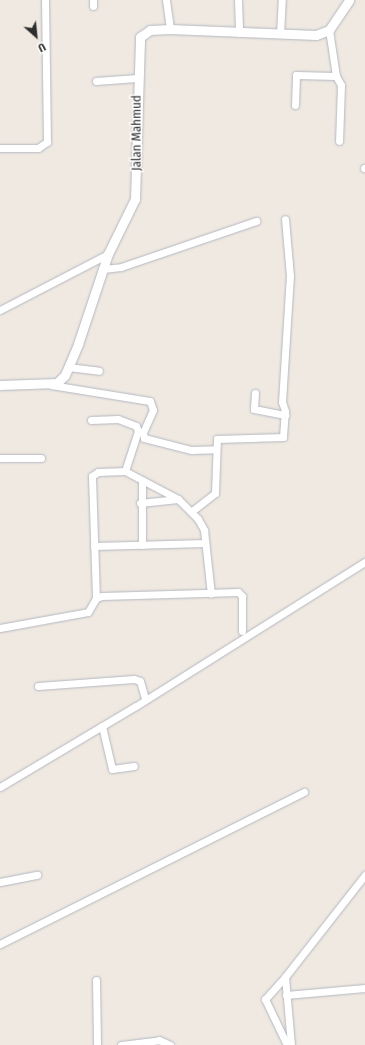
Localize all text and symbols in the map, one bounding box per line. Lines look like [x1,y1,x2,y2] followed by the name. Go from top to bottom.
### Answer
[16,16,56,56] north arrow
[36,40,48,54] text: U
[129,95,145,171] street label: Jalan Mahmud

